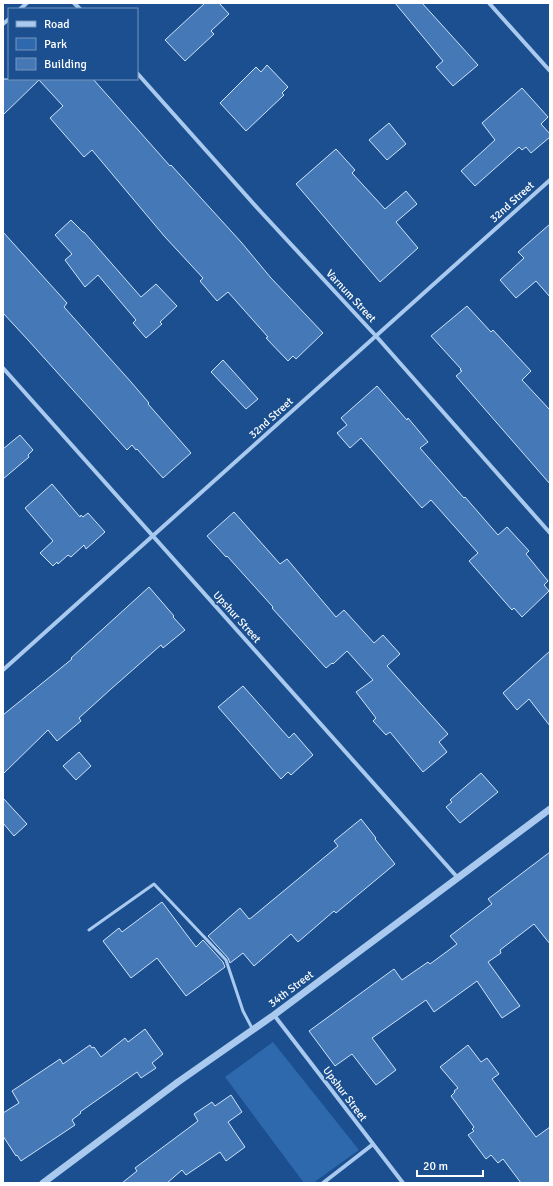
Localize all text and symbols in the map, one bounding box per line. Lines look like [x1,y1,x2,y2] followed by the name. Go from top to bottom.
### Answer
[8,8,138,80] legend
[44,17,70,32] text: Road
[44,37,67,52] text: Park
[44,57,87,72] text: Building
[487,179,537,225] street label: 32nd Street
[323,267,379,325] street label: Varnum Street
[246,395,296,441] street label: 32nd Street
[210,588,264,646] street label: Upshur Street
[266,968,316,1010] street label: 34th Street
[320,1064,370,1124] street label: Upshur Street
[417,1152,483,1178] scale bar
[423,1159,448,1174] text: 20 m

